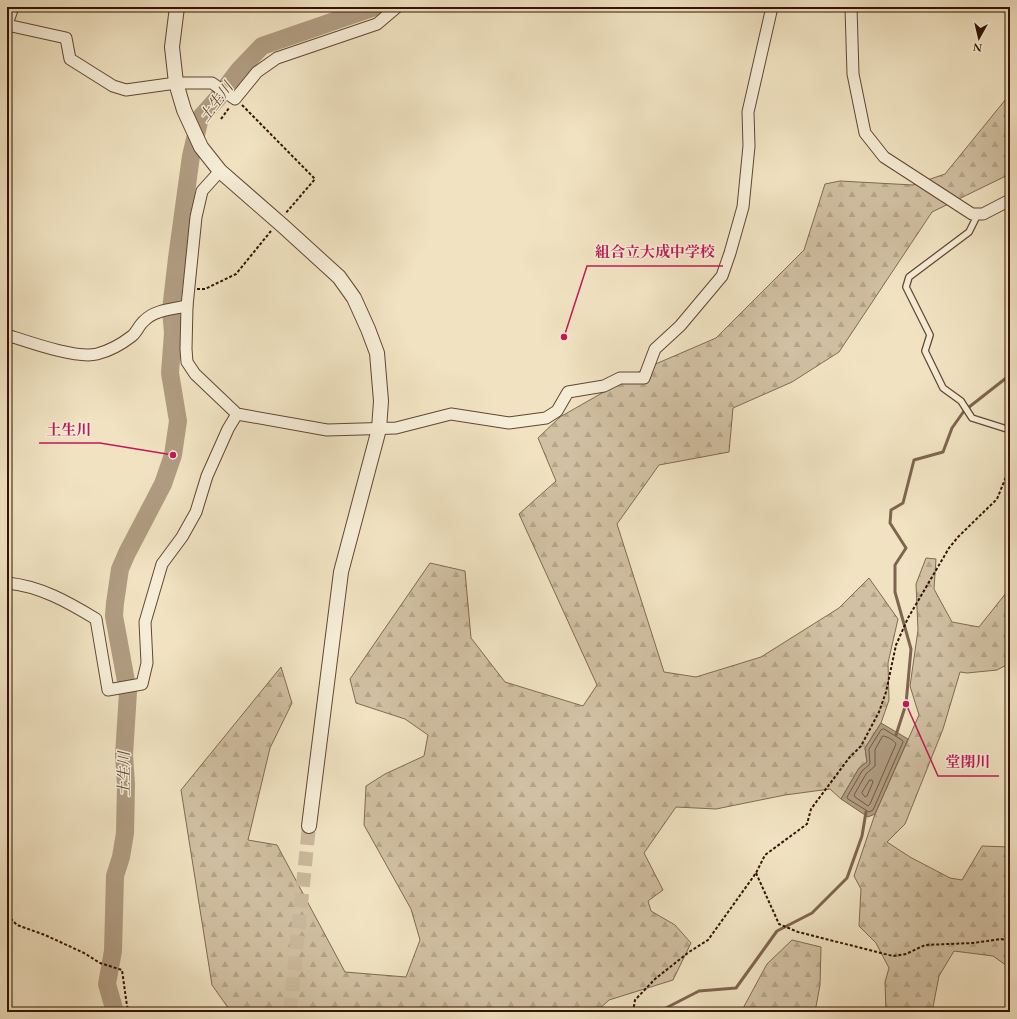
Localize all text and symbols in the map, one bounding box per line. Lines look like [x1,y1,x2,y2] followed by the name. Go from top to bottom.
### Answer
[959,18,999,58] north arrow
[972,40,983,55] text: N
[194,76,238,125] water label: 土生川
[587,239,723,266] callout: 組合立大成中学校
[595,242,715,261] text: 組合立大成中学校
[39,416,100,443] callout: 土生川
[46,420,92,439] text: 土生川
[938,749,999,776] callout: 堂閉川
[114,750,133,797] water label: 土生川
[945,752,991,771] text: 堂閉川

